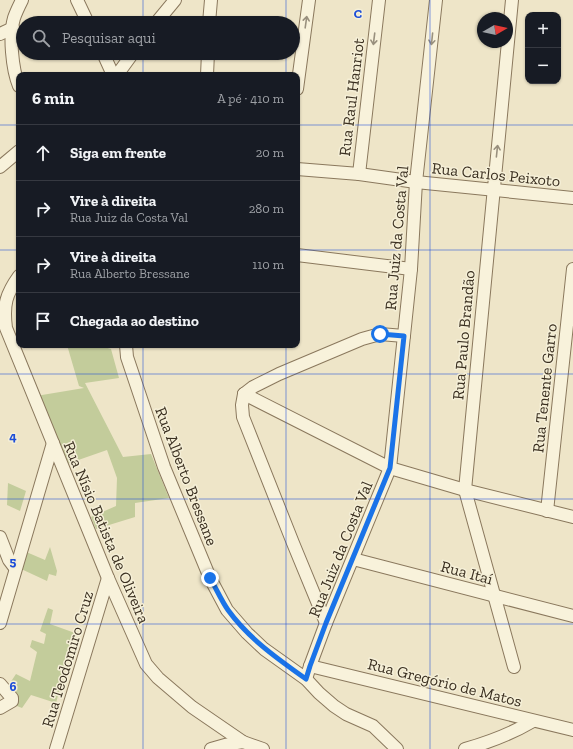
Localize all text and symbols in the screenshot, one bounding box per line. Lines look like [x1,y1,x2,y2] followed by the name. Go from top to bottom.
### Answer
[354,6,362,21] text: C
[477,12,513,48] north arrow
[525,12,561,84] map controls
[525,12,561,48] button: +
[16,16,300,60] search box
[302,16,310,29] one-way arrow
[30,27,52,49] icon: search
[62,29,156,47] text: Pesquisar aqui
[371,32,378,45] one-way arrow
[428,32,435,45] one-way arrow
[335,37,368,157] street label: Rua Raul Hanriot
[525,48,561,84] button: −
[32,88,74,108] text: 6 min
[217,91,284,106] text: A pé · 410 m
[32,142,54,164] icon: ahead
[70,144,166,162] text: Siga em frente
[256,145,284,160] text: 20 m
[493,145,501,158] one-way arrow
[431,158,561,191] street label: Rua Carlos Peixoto
[381,165,412,311] street label: Rua Juiz da Costa Val
[70,192,156,210] text: Vire à direita
[32,198,54,220] icon: right
[249,201,284,216] text: 280 m
[70,210,188,225] text: Rua Juiz da Costa Val
[70,248,156,266] text: Vire à direita
[32,254,54,276] icon: right
[252,257,284,272] text: 110 m
[70,266,190,281] text: Rua Alberto Bressane
[448,269,479,401] street label: Rua Paulo Brandão
[32,310,54,332] icon: arrive
[70,312,199,330] text: Chegada ao destino
[528,323,561,454] street label: Rua Tenente Garro
[371,325,389,343] route start
[151,404,222,548] street label: Rua Alberto Bressane
[9,429,17,444] text: 4
[60,438,154,626] street label: Rua Nísio Batista de Oliveira
[304,478,376,620] street label: Rua Juiz da Costa Val
[10,554,17,569] text: 5
[439,556,496,589] street label: Rua Itaí
[201,569,219,587] route end
[38,589,97,730] street label: Rua Teodomiro Cruz
[366,654,524,711] street label: Rua Gregório de Matos
[10,679,17,694] text: 6

